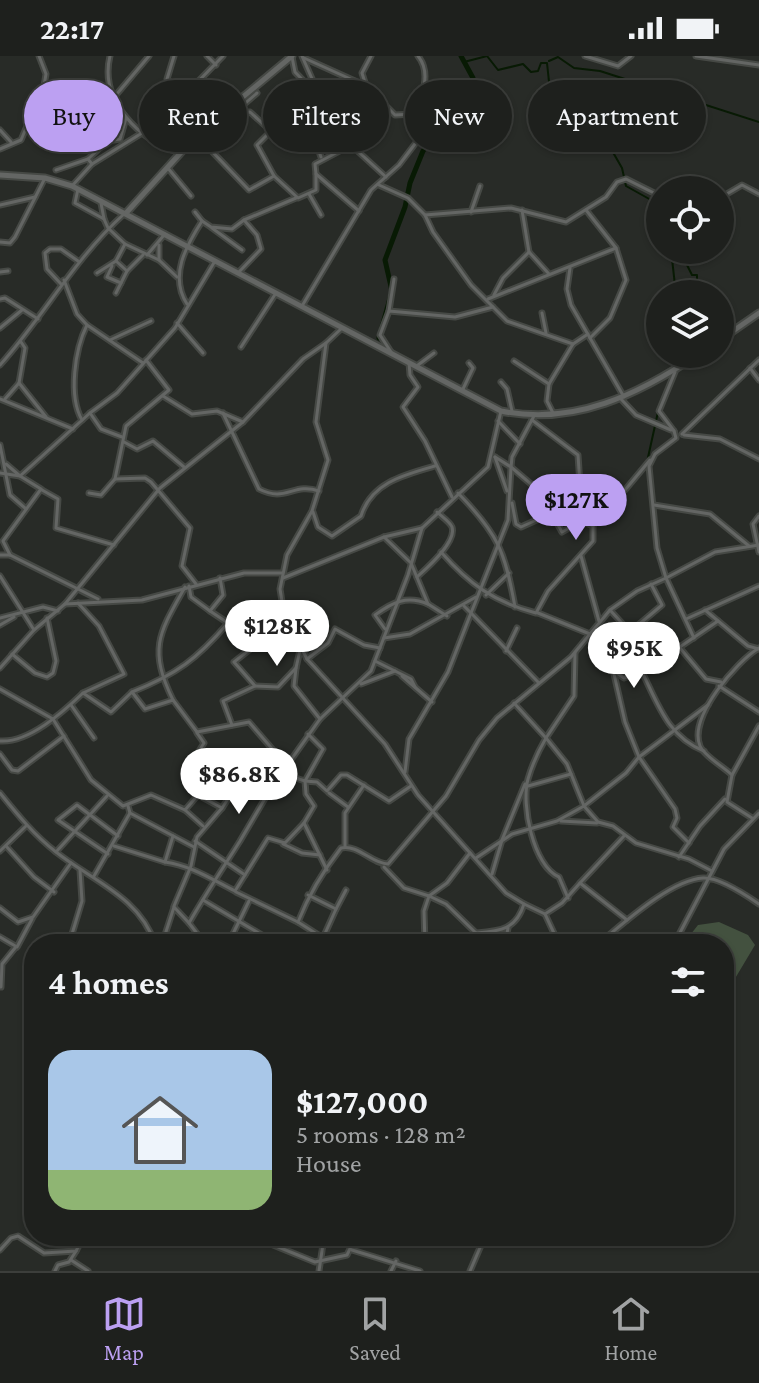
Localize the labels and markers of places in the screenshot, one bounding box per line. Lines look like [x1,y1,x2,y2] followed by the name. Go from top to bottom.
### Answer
[520,474,632,542] pin: $127K
[221,600,333,668] pin: $128K
[587,622,681,690] pin: $95K
[174,748,304,816] pin: $86.8K

